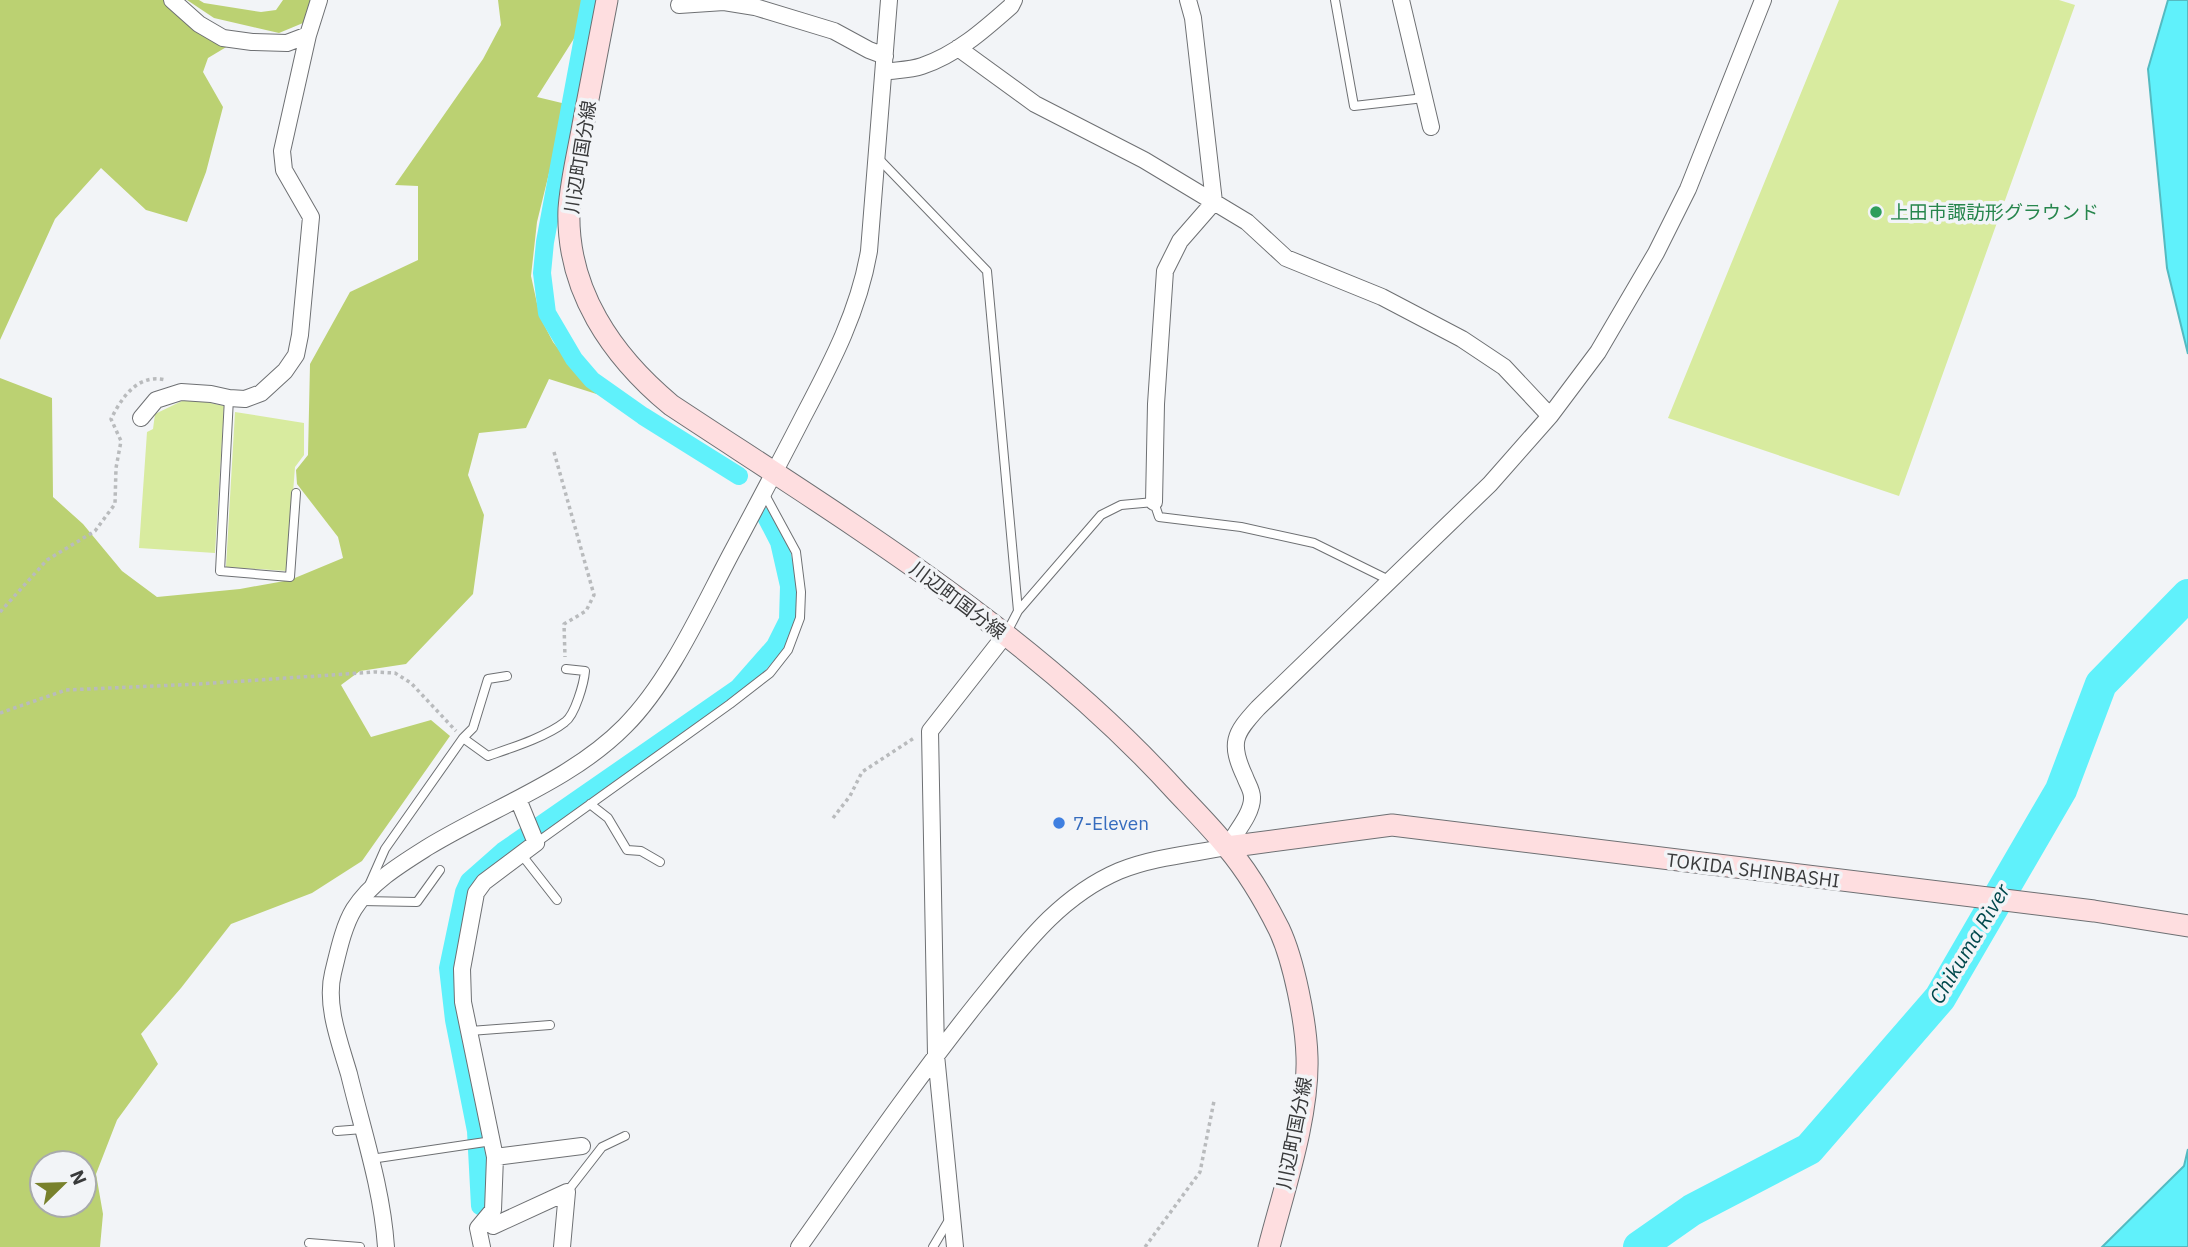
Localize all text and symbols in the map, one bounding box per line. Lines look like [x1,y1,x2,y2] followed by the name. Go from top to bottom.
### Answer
[559,99,601,215] street label: 川辺町国分線
[1890,200,2099,224] place label: 上田市諏訪形グラウンド
[1868,204,1884,220] marker: 上田市諏訪形グラウンド
[905,556,1011,644] street label: 川辺町国分線
[1073,811,1149,835] place label: 7-Eleven
[1051,815,1067,831] marker: 7-Eleven
[1665,847,1841,893] street label: TOKIDA SHINBASHI
[1922,877,2017,1008] water label: Chikuma River
[1271,1075,1317,1191] street label: 川辺町国分線
[28,1149,98,1219] north arrow
[65,1166,92,1188] text: N

